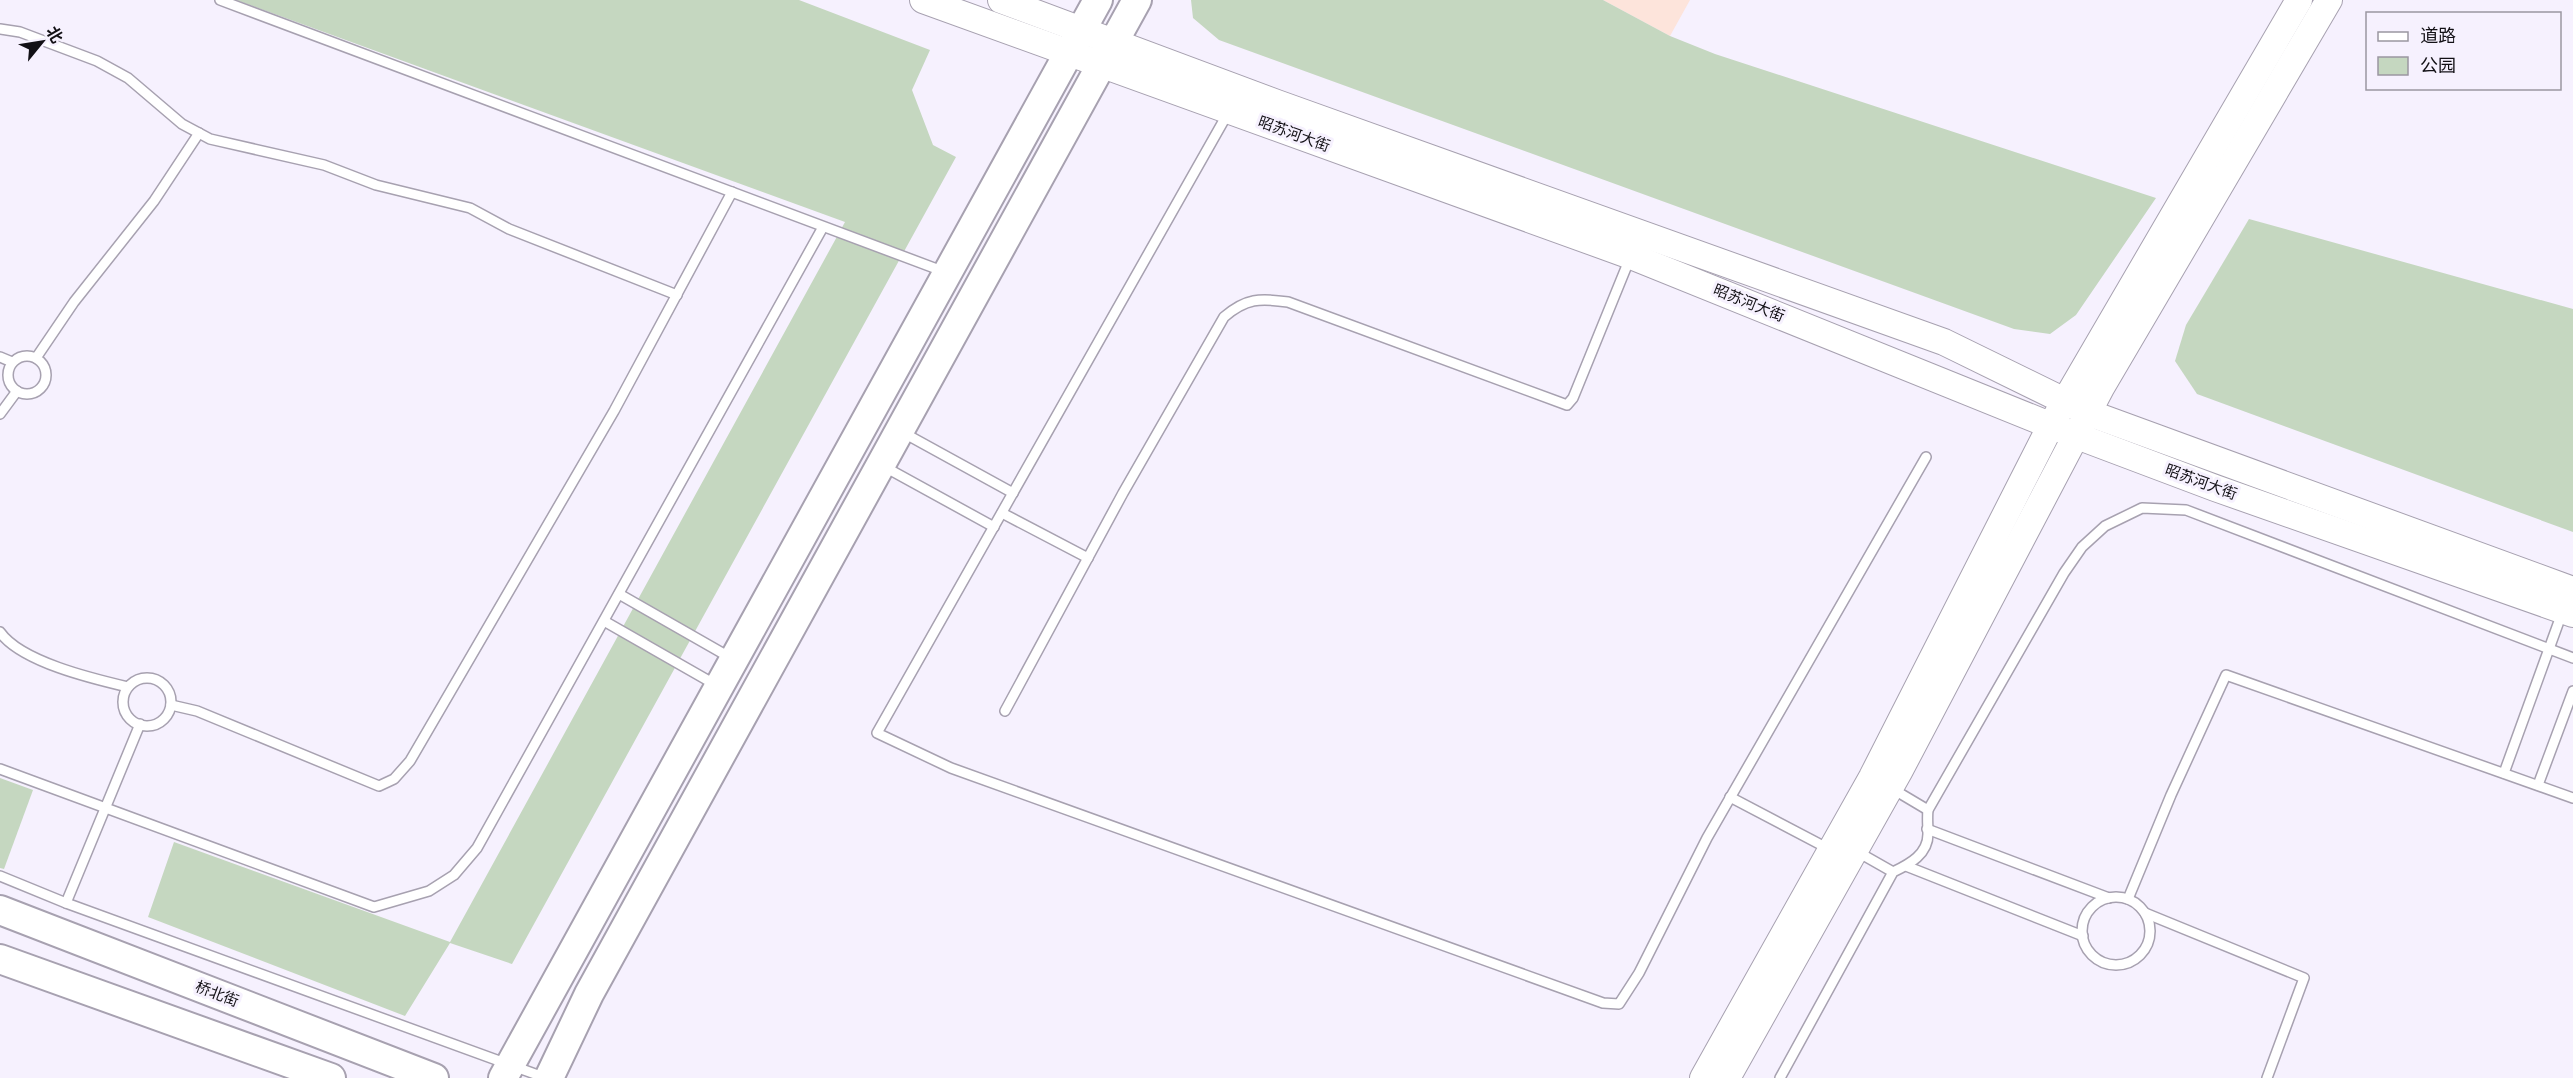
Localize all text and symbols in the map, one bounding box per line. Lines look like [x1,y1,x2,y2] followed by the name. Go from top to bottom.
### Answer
[12,12,72,72] north arrow
[2366,12,2561,90] legend
[41,22,69,47] text: 北
[2420,23,2456,47] text: 道路
[2420,53,2456,77] text: 公园
[1256,111,1333,155] street label: 昭苏河大街
[1711,279,1788,325] street label: 昭苏河大街
[2163,459,2240,503] street label: 昭苏河大街
[193,976,242,1010] street label: 桥北街

